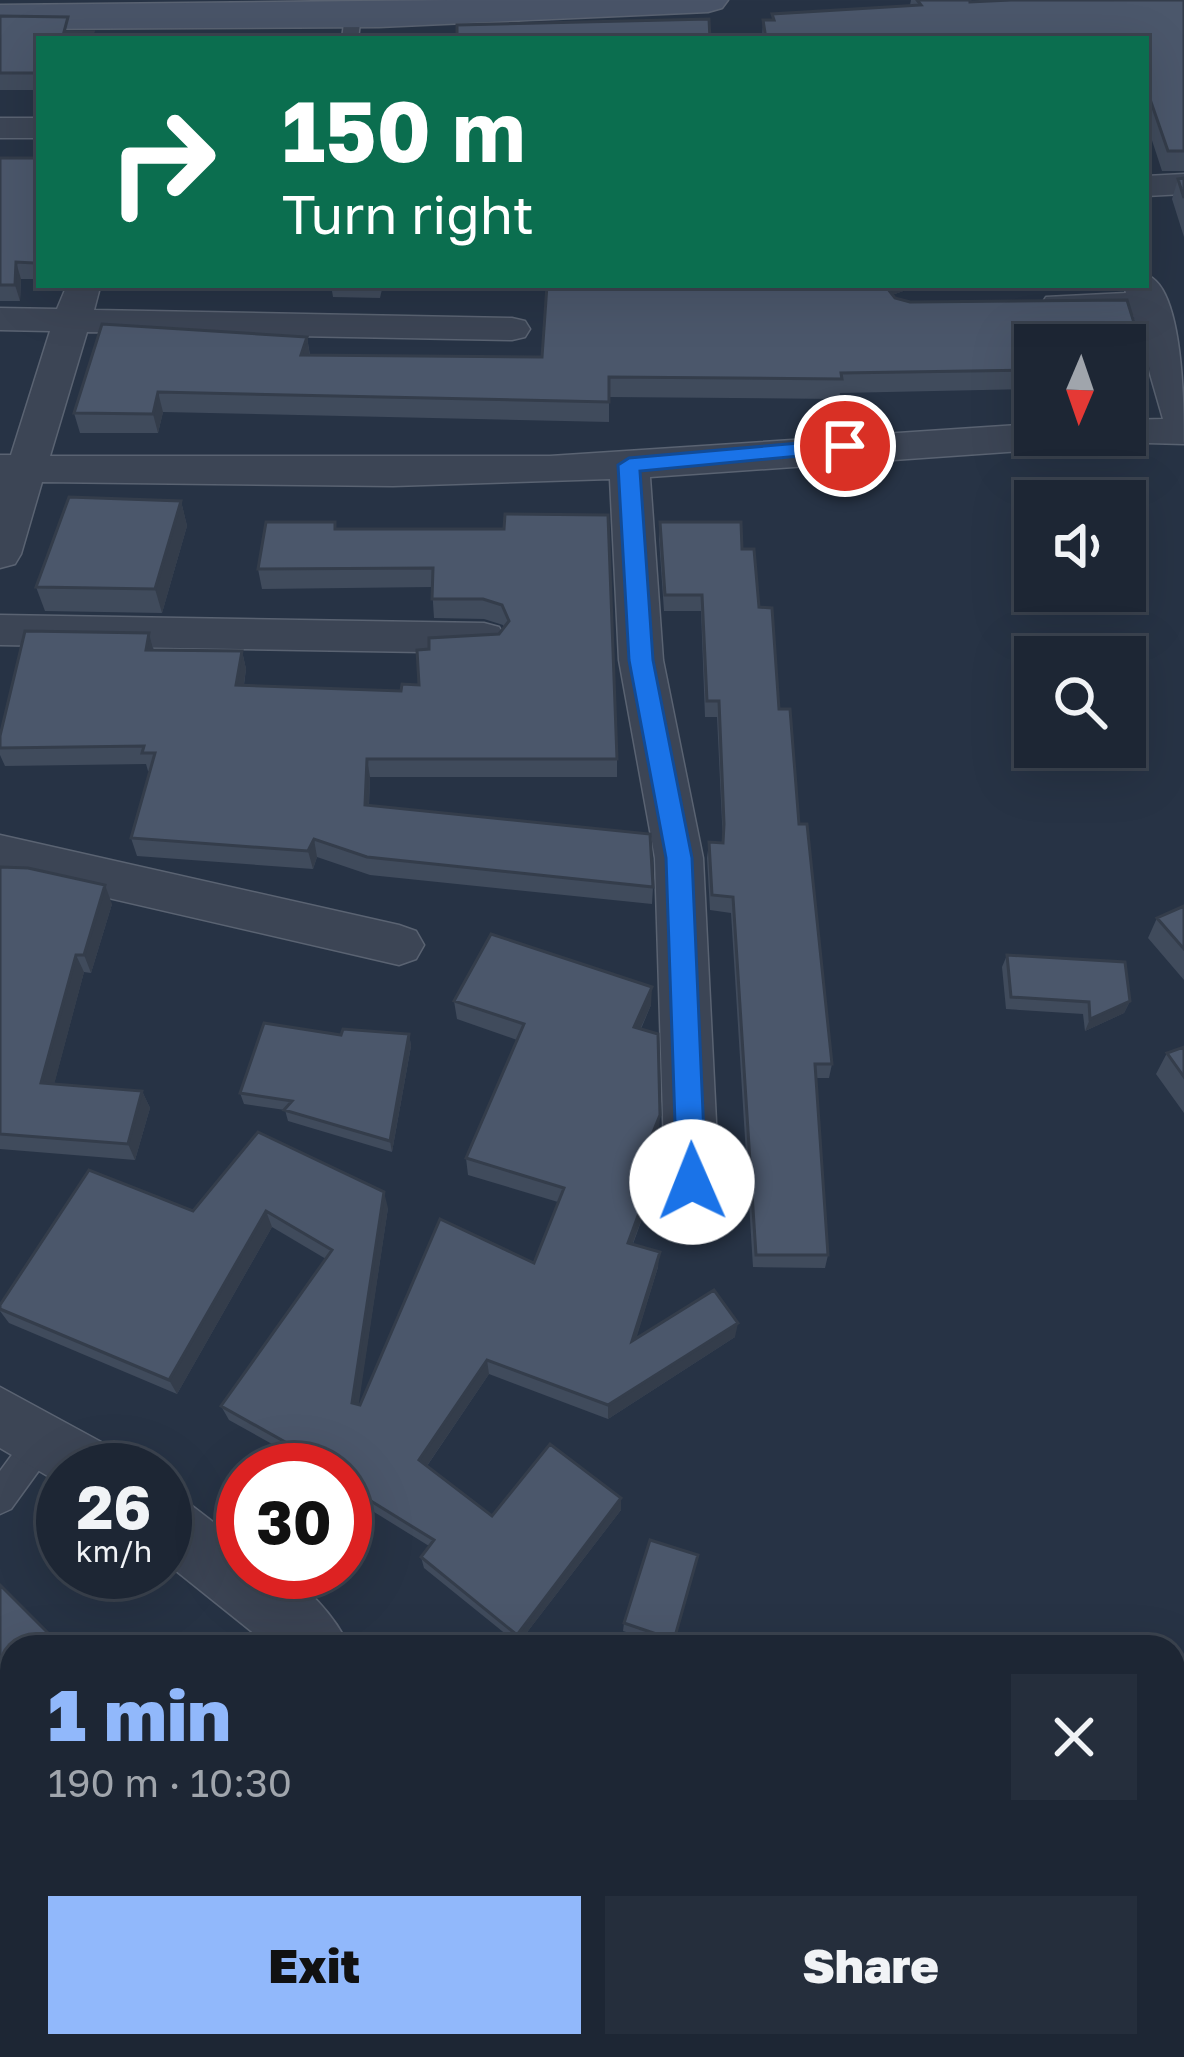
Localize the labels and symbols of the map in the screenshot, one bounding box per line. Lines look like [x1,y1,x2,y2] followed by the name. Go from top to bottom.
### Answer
[1014,324,1146,456] north arrow
[794,395,896,497] pin
[629,1119,755,1245] position arrow
[216,1443,372,1599] speed limit sign: 30

